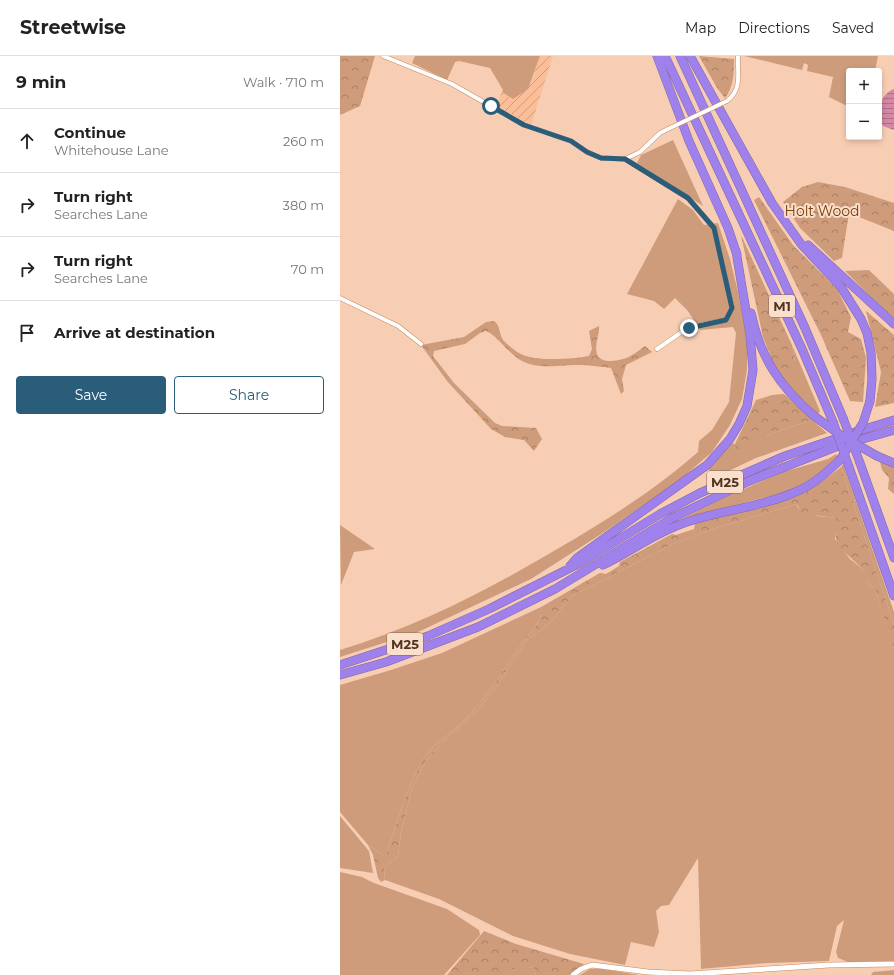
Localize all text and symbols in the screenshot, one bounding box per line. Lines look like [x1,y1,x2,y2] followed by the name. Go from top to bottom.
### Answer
[20,16,126,39] text: Streetwise
[685,19,716,37] text: Map
[738,19,810,37] text: Directions
[832,19,874,37] text: Saved
[846,68,882,140] map controls
[846,68,882,104] button: +
[16,72,66,92] text: 9 min
[243,74,324,90] text: Walk · 710 m
[482,97,500,115] route start
[846,104,882,140] button: −
[54,123,126,142] text: Continue
[16,130,38,152] icon: ahead
[283,133,324,149] text: 260 m
[54,142,169,158] text: Whitehouse Lane
[54,187,133,206] text: Turn right
[16,194,38,216] icon: right
[283,197,324,213] text: 380 m
[785,202,860,220] park label: Holt Wood
[54,206,148,222] text: Searches Lane
[54,251,133,270] text: Turn right
[16,258,38,280] icon: right
[291,261,324,277] text: 70 m
[54,270,148,286] text: Searches Lane
[769,295,795,317] road number: M1
[680,319,698,337] route end
[16,322,38,344] icon: arrive
[54,323,215,342] text: Arrive at destination
[16,376,166,414] button: Save
[174,376,324,414] button: Share
[707,471,743,493] road number: M25
[387,633,423,655] road number: M25

